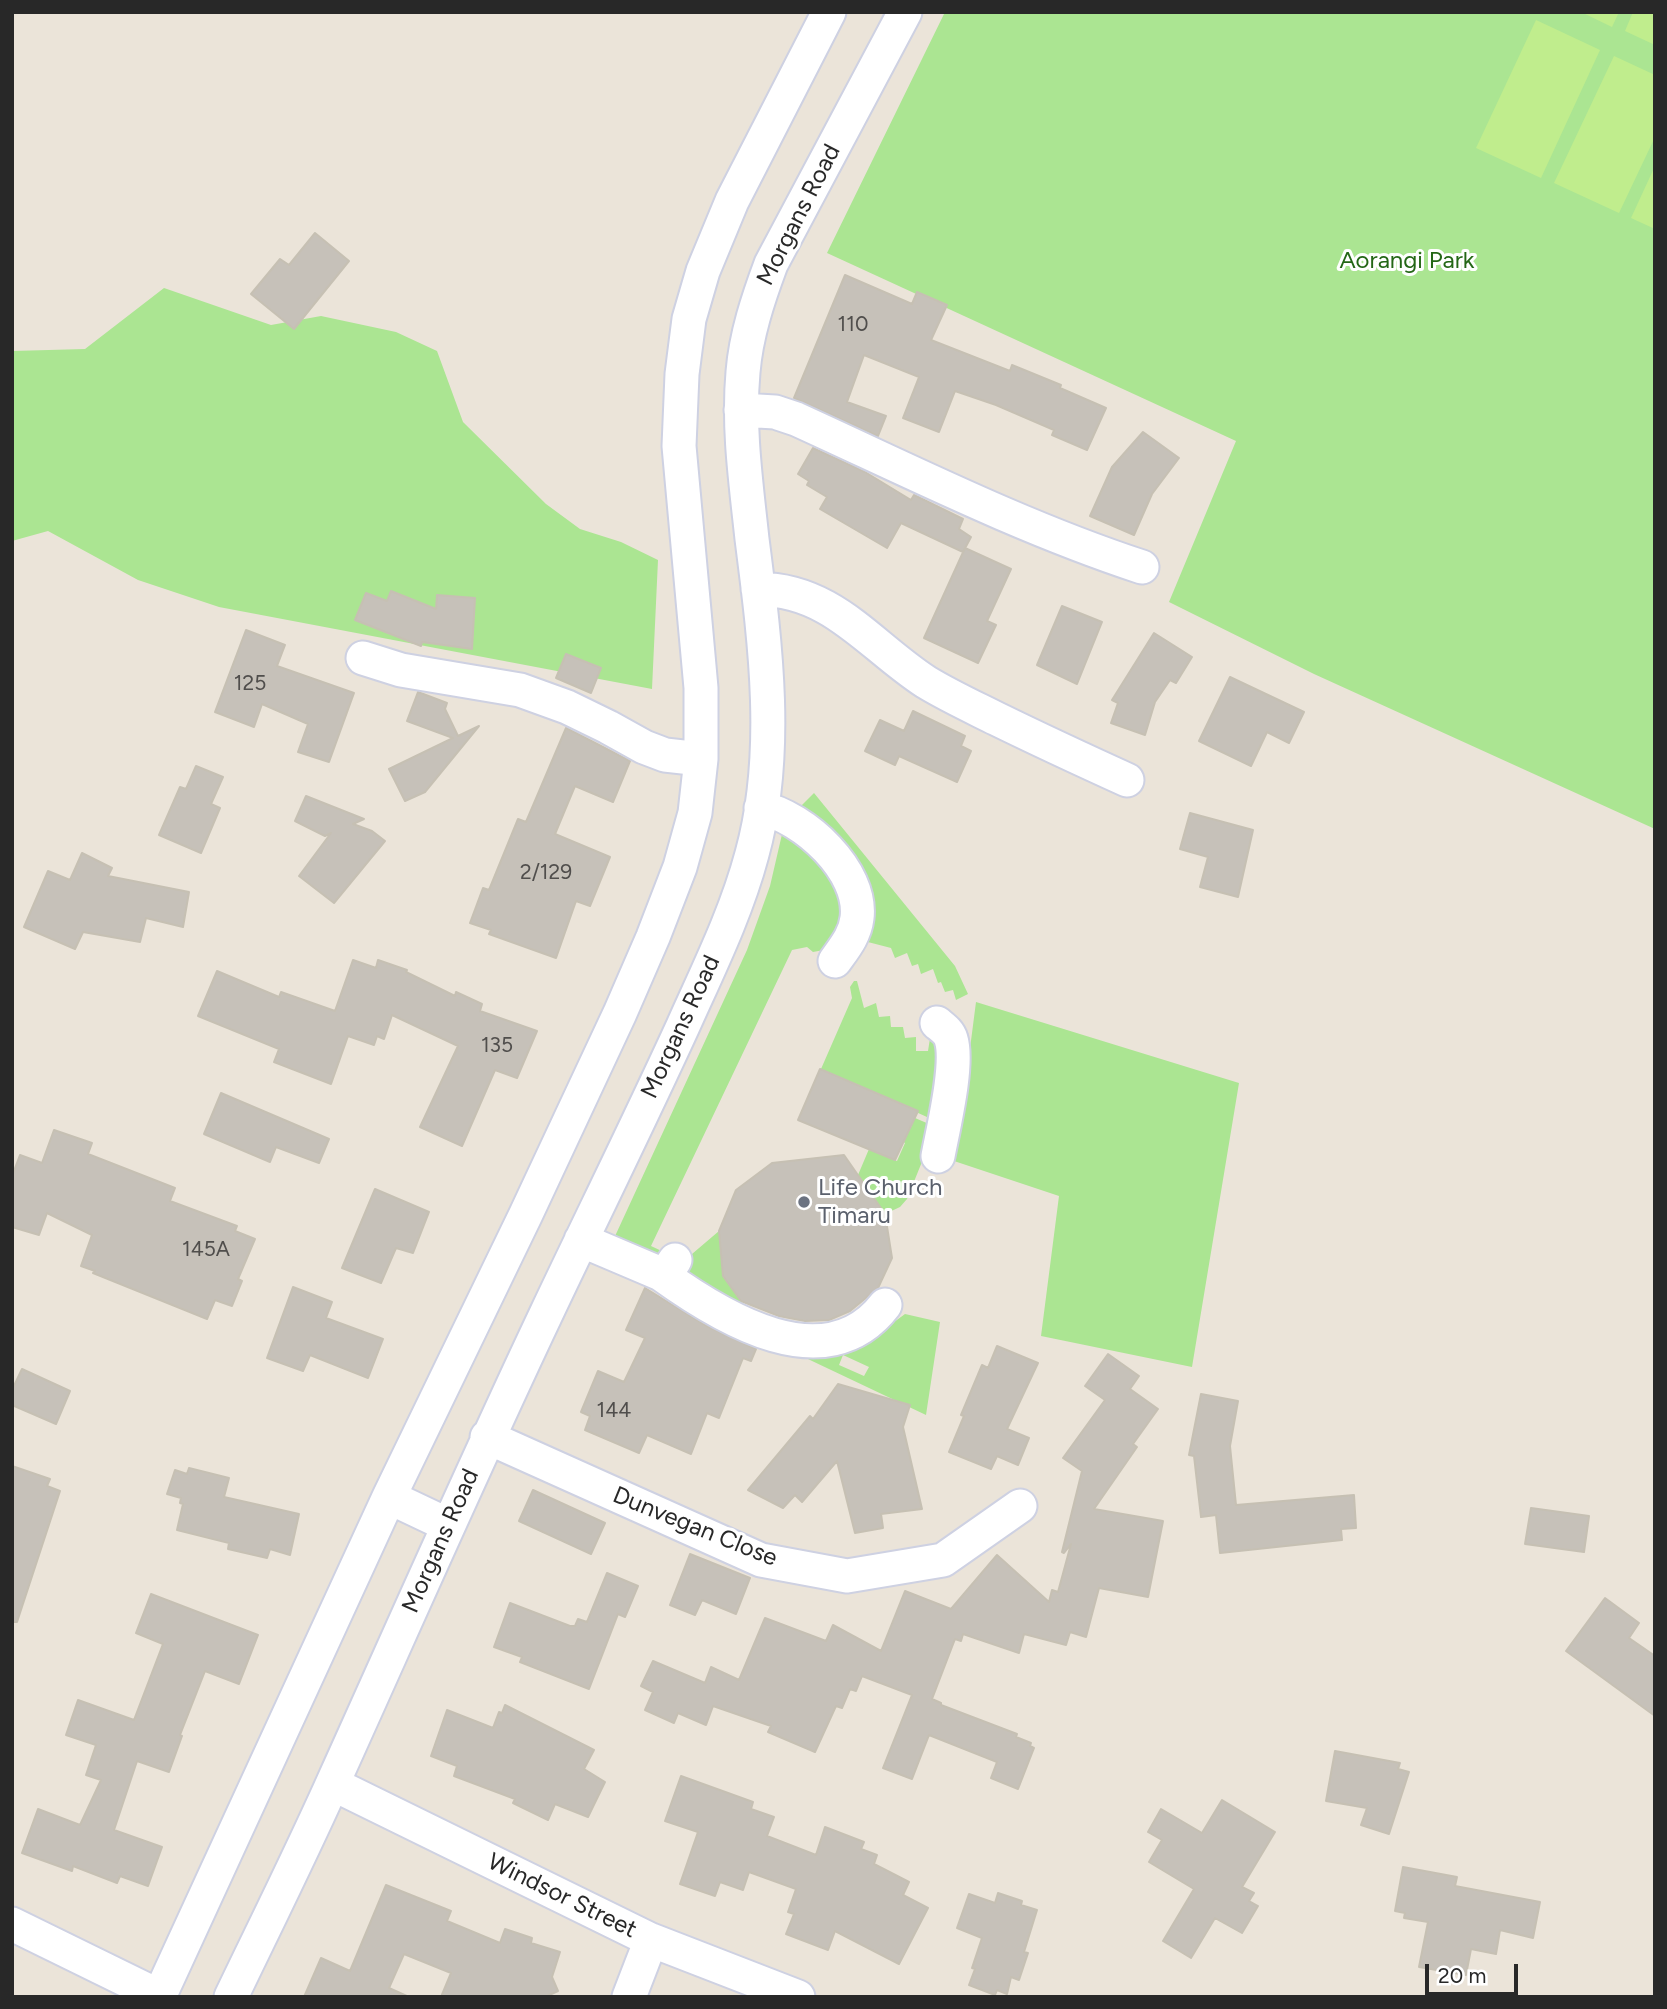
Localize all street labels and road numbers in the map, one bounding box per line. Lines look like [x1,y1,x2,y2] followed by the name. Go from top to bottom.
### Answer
[751,140,847,290] street label: Morgans Road
[635,951,727,1103] street label: Morgans Road
[396,1465,486,1617] street label: Morgans Road
[609,1481,781,1573] street label: Dunvegan Close
[483,1847,641,1945] street label: Windsor Street

